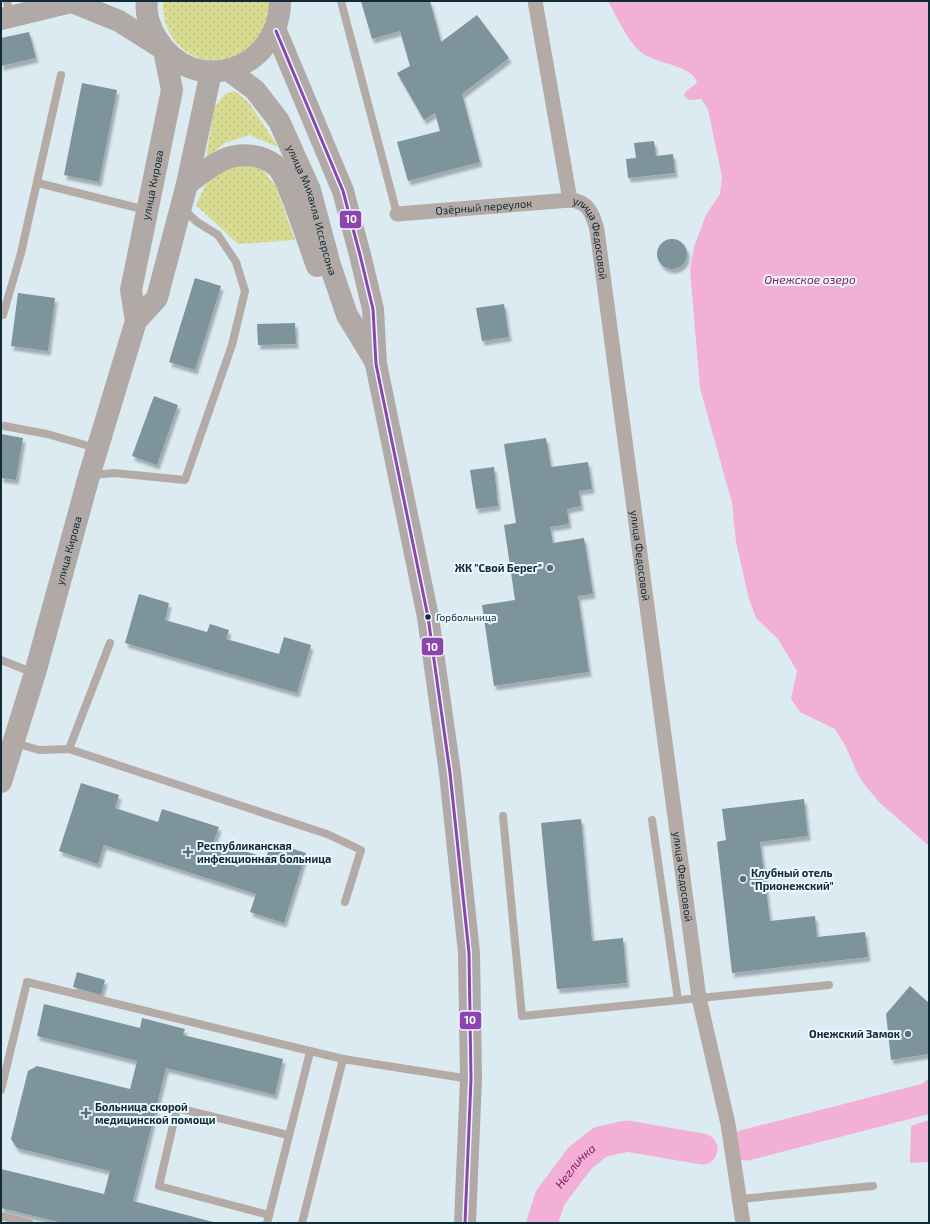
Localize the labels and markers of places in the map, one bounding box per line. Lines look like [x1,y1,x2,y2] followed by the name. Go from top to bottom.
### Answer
[455,561,542,574] place label: ЖК "Свой Берег"
[545,563,555,573] marker: ЖК "Свой Берег"
[436,611,496,623] place label: Горбольница
[423,612,433,622] marker: Горбольница
[197,839,331,865] place label: Республиканская инфекционная больница
[182,846,194,858] marker: Республиканская инфекционная больница
[751,866,834,892] place label: Клубный отель "Прионежский"
[738,874,748,884] marker: Клубный отель "Прионежский"
[809,1027,900,1040] place label: Онежский Замок
[903,1029,913,1039] marker: Онежский Замок
[95,1100,216,1126] place label: Больница скорой медицинской помощи
[80,1107,92,1119] marker: Больница скорой медицинской помощи

